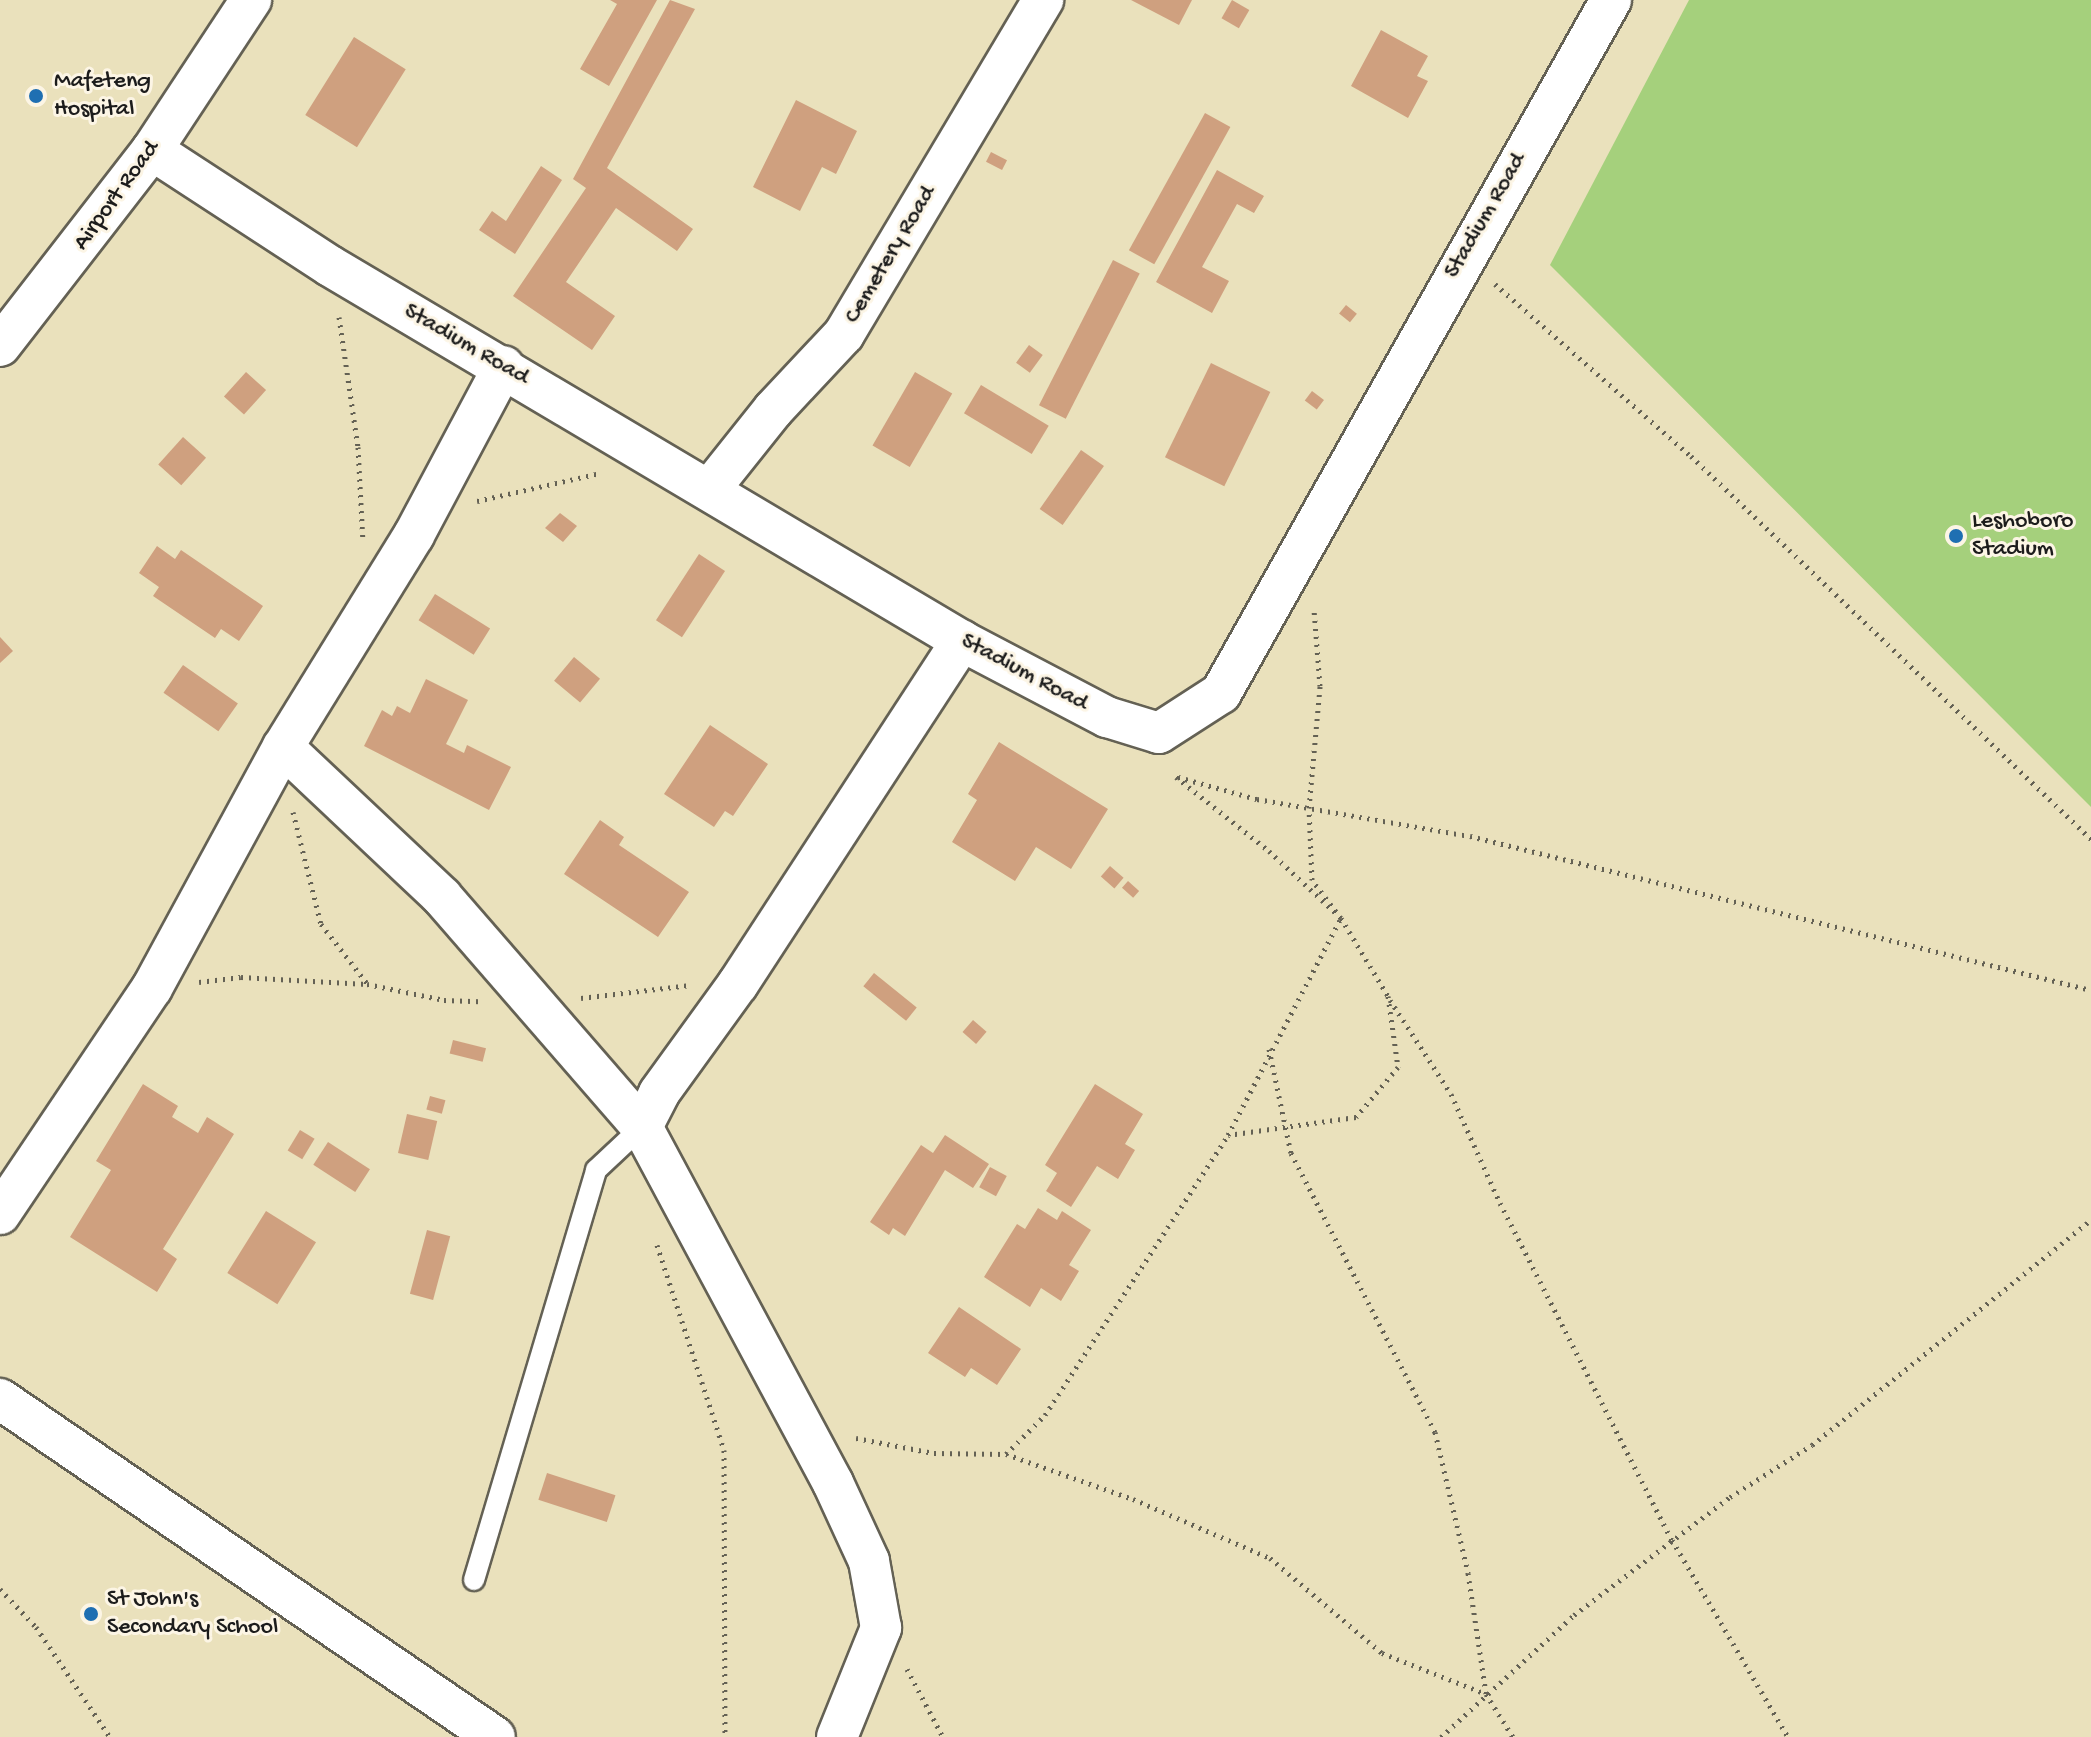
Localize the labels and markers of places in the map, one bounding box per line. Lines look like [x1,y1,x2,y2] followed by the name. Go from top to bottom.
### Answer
[54,68,151,124] place label: Mafeteng Hospital
[25,85,47,107] marker: Mafeteng Hospital
[1972,508,2073,564] place label: Leshoboro Stadium
[1947,527,1965,545] marker: Leshoboro Stadium
[107,1586,278,1642] place label: St John's Secondary School
[82,1605,100,1623] marker: St John's Secondary School

